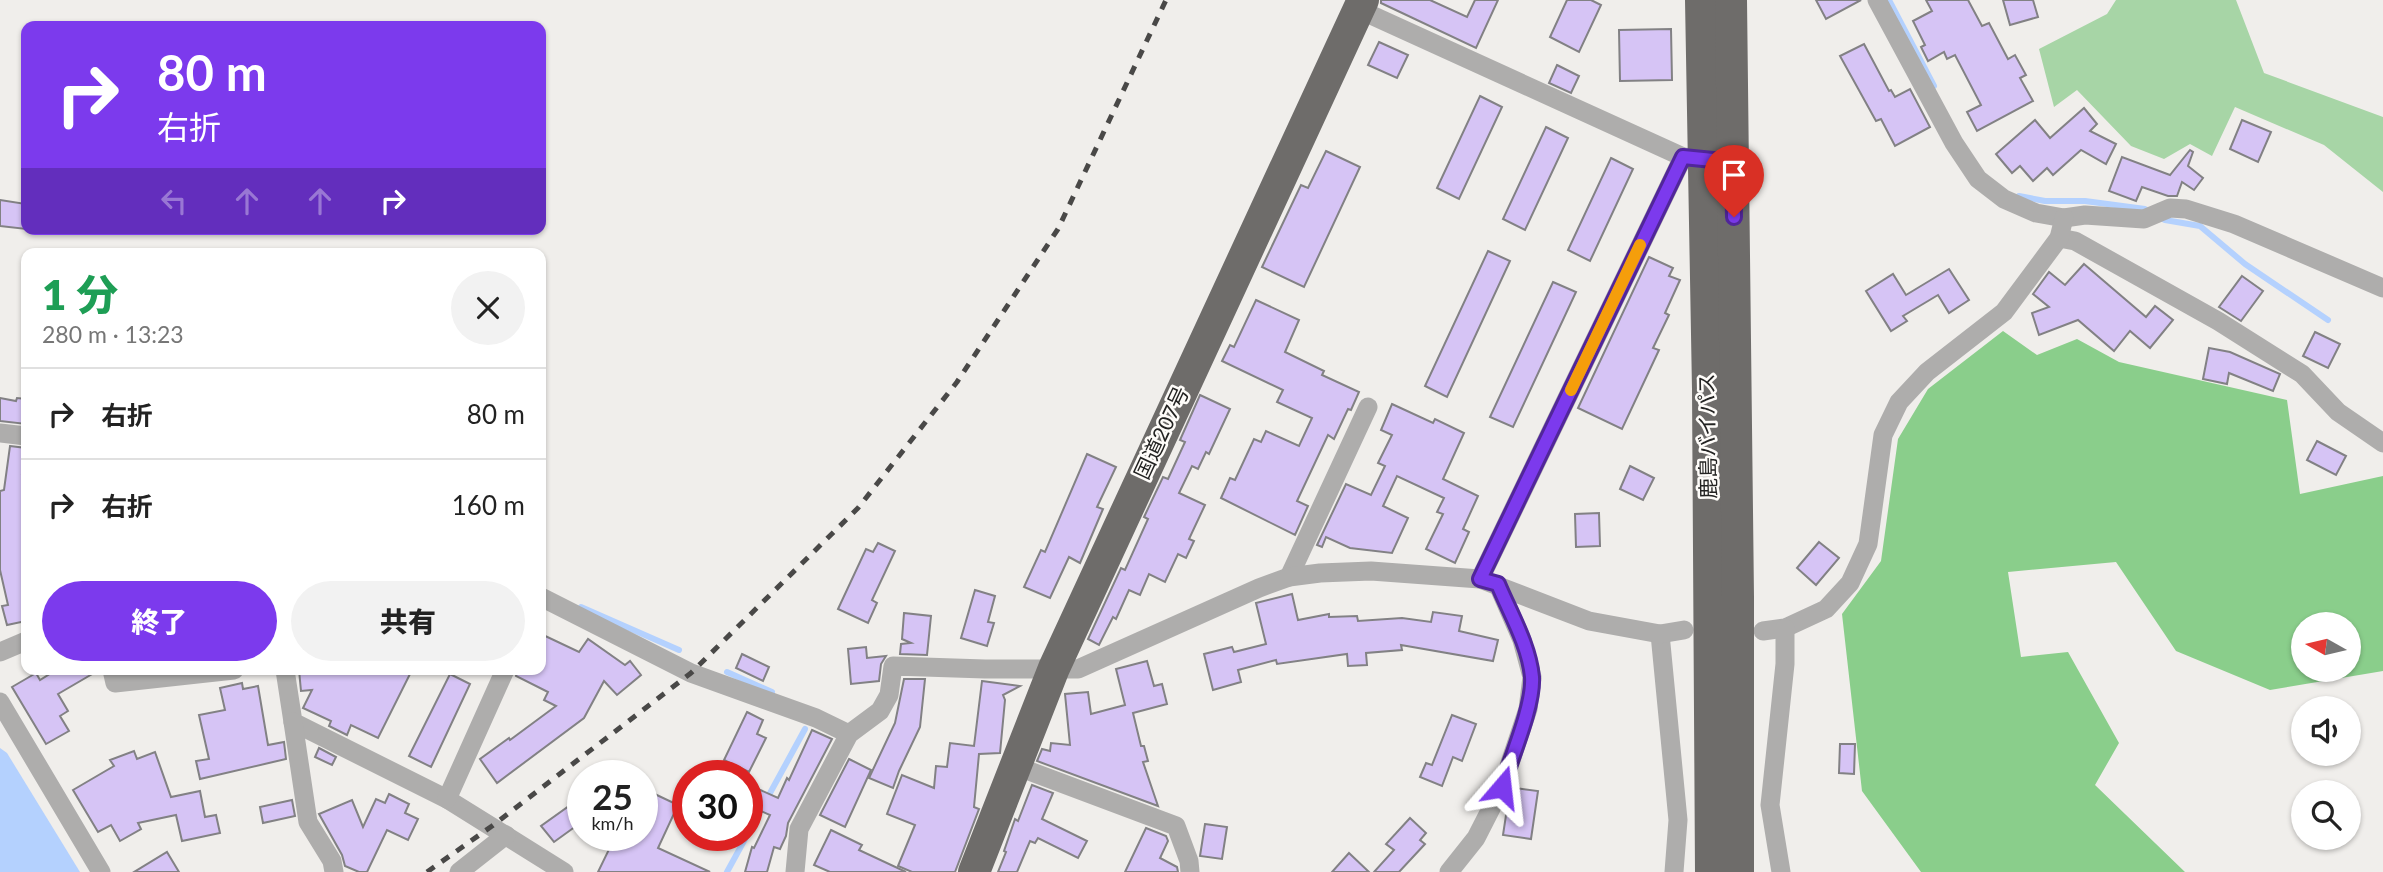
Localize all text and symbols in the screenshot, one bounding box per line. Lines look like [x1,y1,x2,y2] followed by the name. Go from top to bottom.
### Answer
[157,43,267,101] text: 80 m
[42,49,133,140] icon: right
[157,107,221,146] text: 右折
[1704,145,1764,217] pin
[1715,156,1753,194] icon: arrive
[155,182,193,220] icon: left
[228,182,266,220] icon: ahead
[301,182,339,220] icon: ahead
[374,182,412,220] icon: right
[42,269,118,319] text: 1 分
[451,271,525,345] button: close
[42,320,184,348] text: 280 m · 13:23
[1693,373,1720,499] street label: 鹿島バイパス
[1128,382,1193,483] street label: 国道207号
[42,395,80,433] icon: right
[467,398,525,430] text: 80 m
[101,399,153,431] text: 右折
[42,486,80,524] icon: right
[452,489,525,521] text: 160 m
[101,490,153,522] text: 右折
[42,581,277,661] button: 終了
[291,581,525,661] button: 共有
[2291,612,2361,682] north arrow
[2291,612,2361,850] map controls
[2291,696,2361,766] button: sound
[1465,750,1539,824] position arrow
[672,760,763,851] speed limit sign: 30
[592,775,633,817] text: 25
[2291,780,2361,850] button: search
[591,812,634,834] text: km/h

